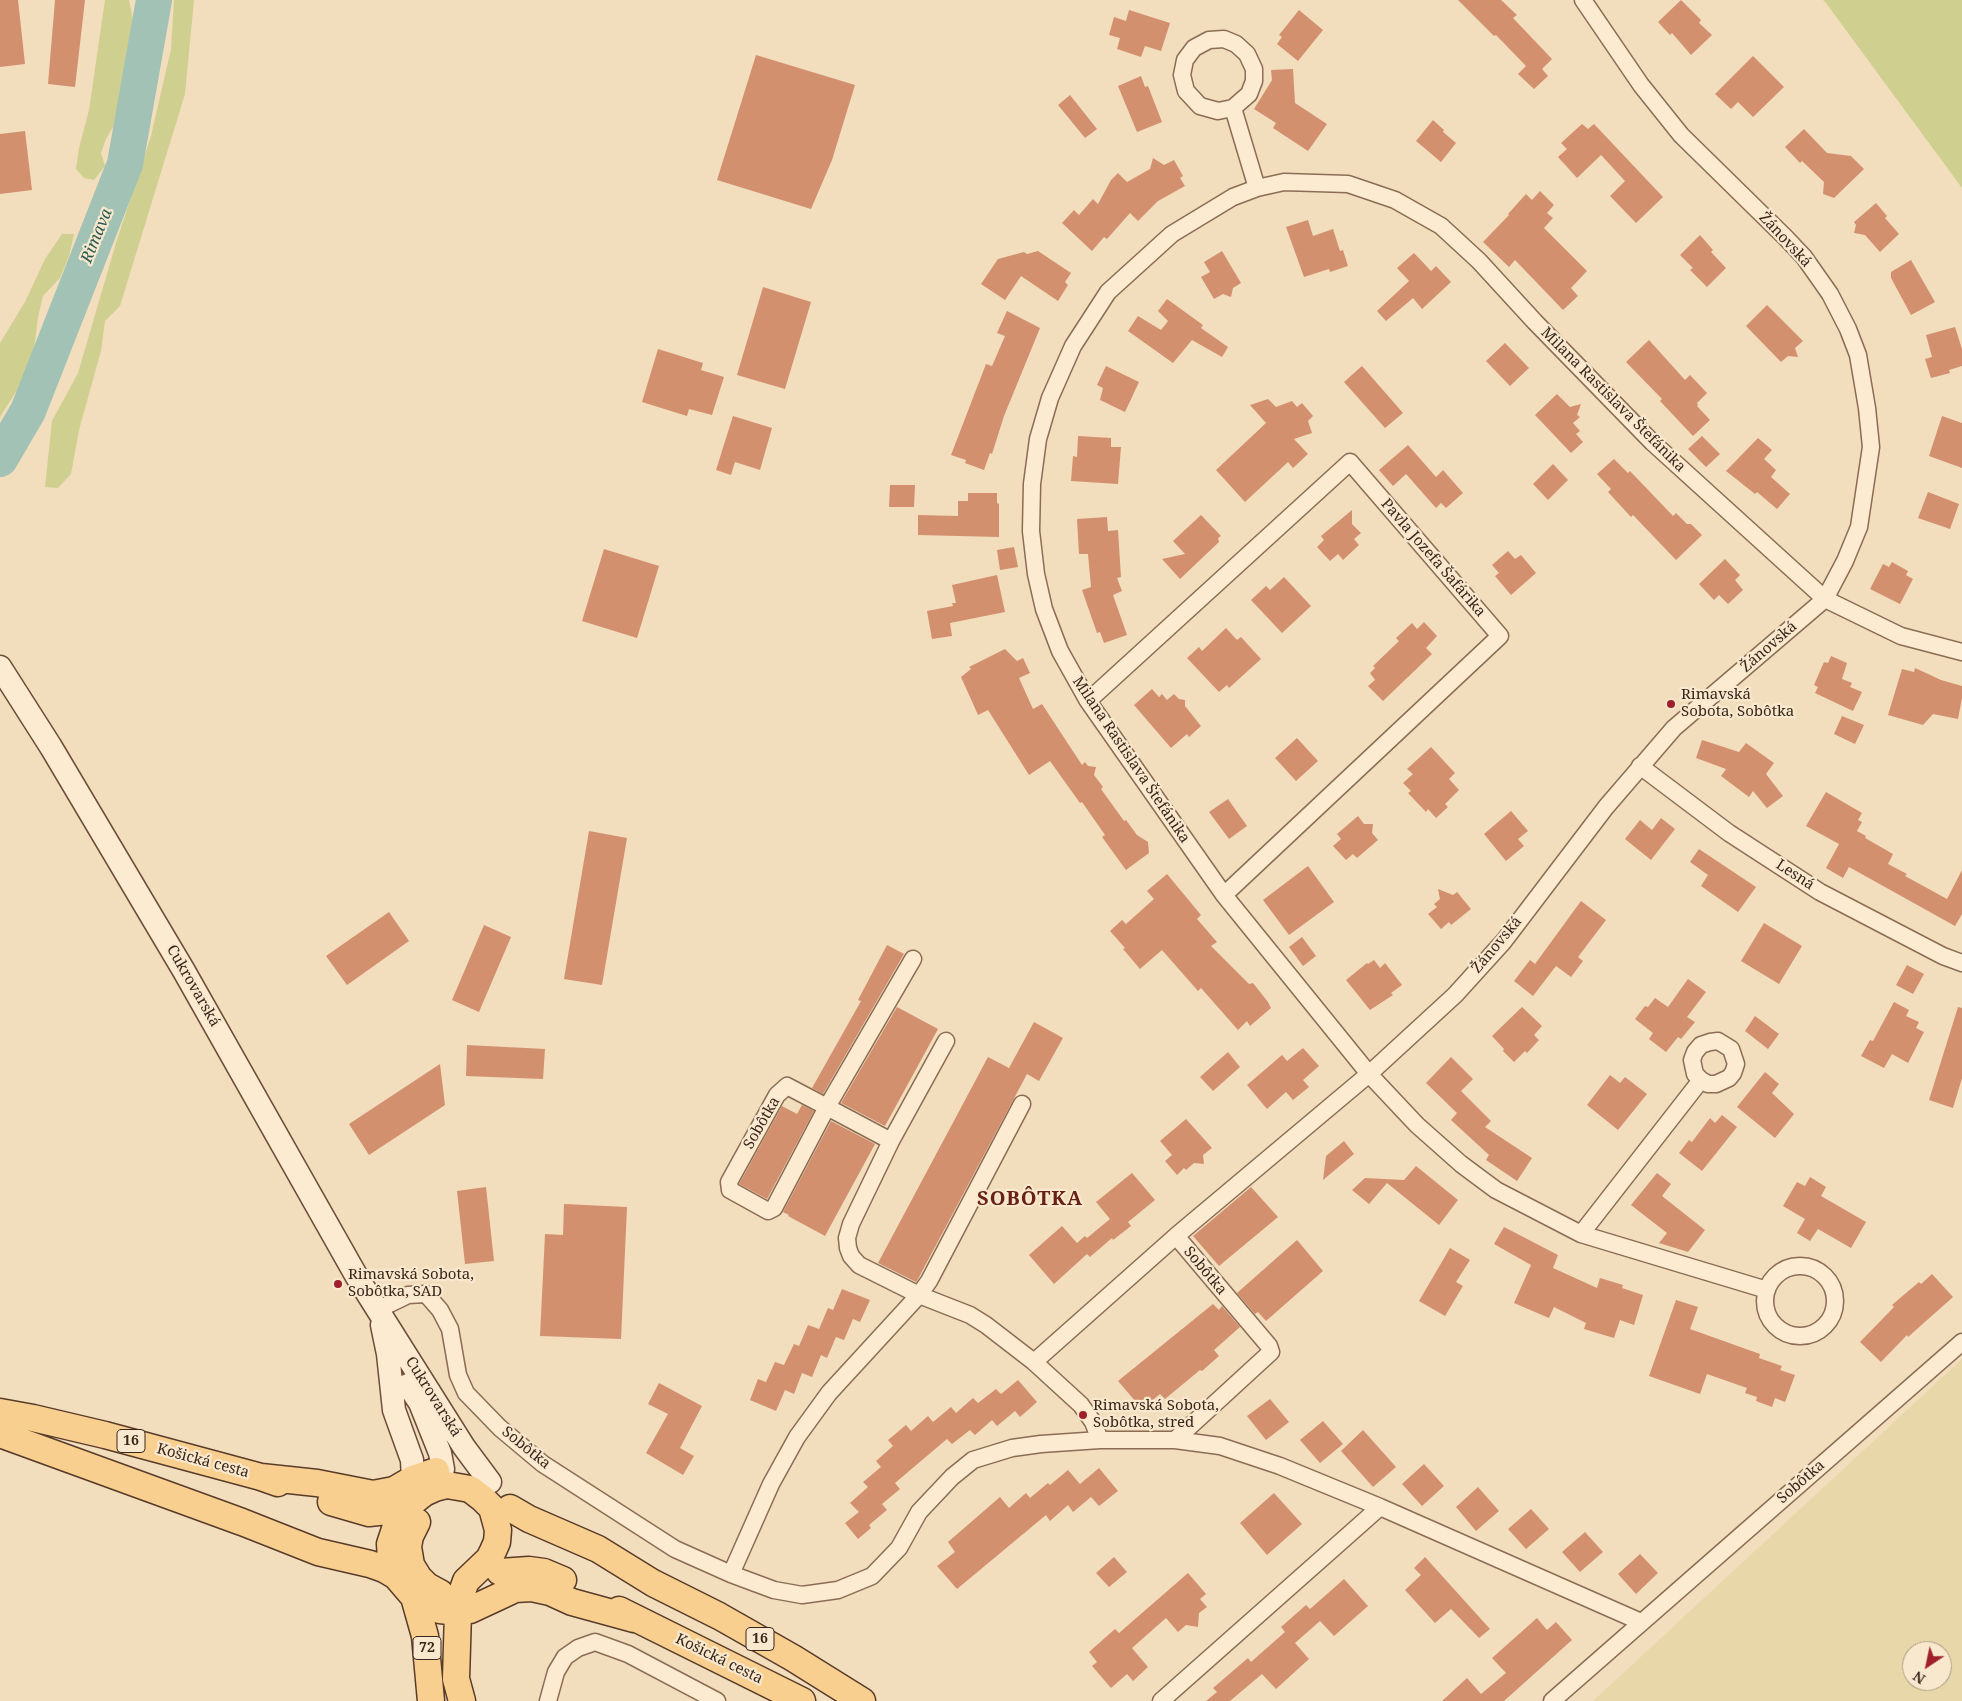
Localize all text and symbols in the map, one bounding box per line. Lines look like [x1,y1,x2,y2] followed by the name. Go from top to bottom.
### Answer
[77,206,117,266] water label: Rimava
[1755,209,1815,271] street label: Žánovská
[1537,324,1689,476] street label: Milana Rastislava Štefánika
[1377,495,1489,621] street label: Pavla Jozefa Šafárika
[1737,618,1801,676] street label: Žánovská
[1068,673,1194,847] street label: Milana Rastislava Štefánika
[1681,686,1794,721] place label: Rimavská Sobota, Sobôtka
[1665,698,1677,710] marker: Rimavská Sobota, Sobôtka
[1772,856,1818,894] street label: Lesná
[1468,913,1526,977] street label: Žánovská
[162,942,224,1030] street label: Cukrovarská
[740,1094,784,1152] street label: Sobôtka
[976,1187,1084,1211] district label: SOBÔTKA
[1180,1243,1230,1299] street label: Sobôtka
[348,1266,474,1301] place label: Rimavská Sobota, Sobôtka, SAD
[332,1278,344,1290] marker: Rimavská Sobota, Sobôtka, SAD
[401,1353,465,1441] street label: Cukrovarská
[1093,1397,1219,1432] place label: Rimavská Sobota, Sobôtka, stred
[1077,1409,1089,1421] marker: Rimavská Sobota, Sobôtka, stred
[498,1423,554,1473] street label: Sobôtka
[117,1430,145,1452] road number: 16
[155,1440,251,1482] street label: Košická cesta
[1774,1456,1828,1508] street label: Sobôtka
[746,1628,774,1650] road number: 16
[672,1630,766,1688] street label: Košická cesta
[413,1636,441,1660] road number: 72
[1902,1641,1952,1691] north arrow
[1909,1667,1929,1689] text: N

